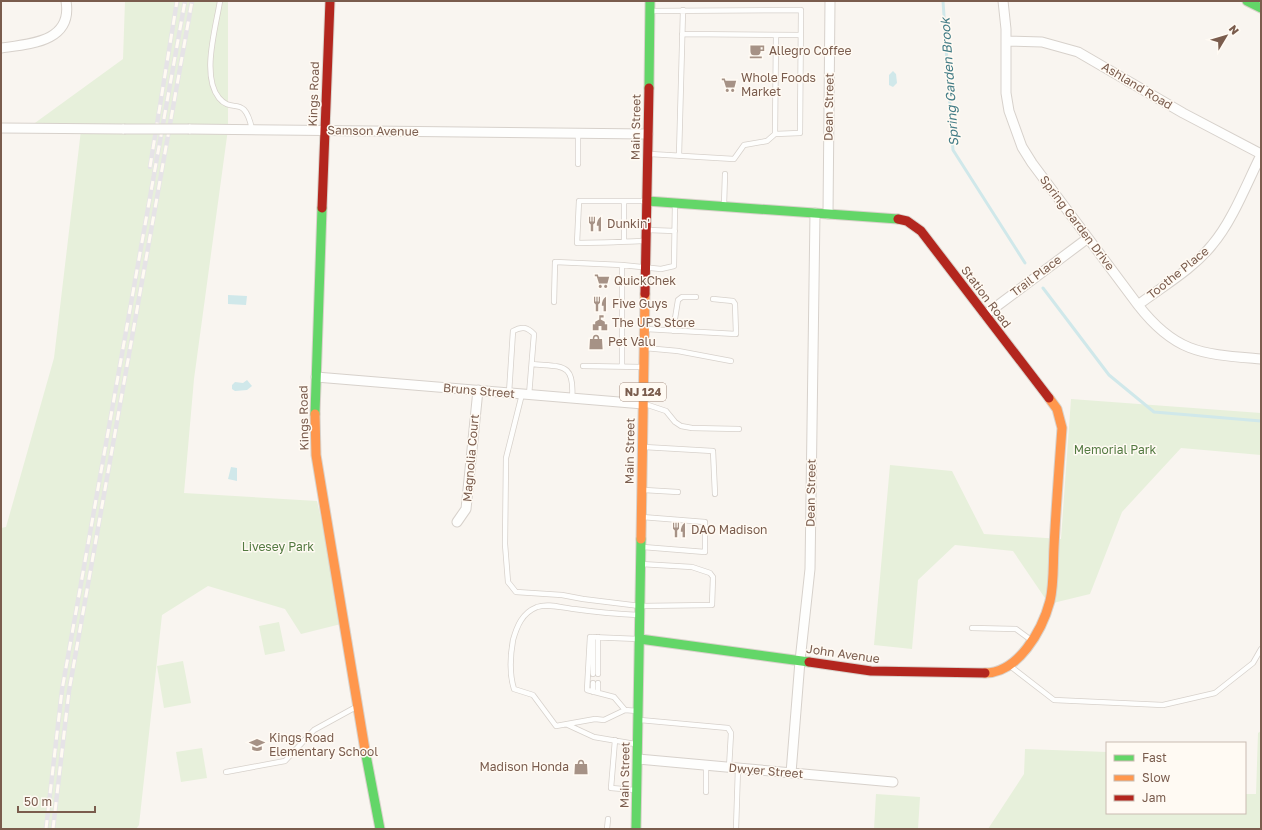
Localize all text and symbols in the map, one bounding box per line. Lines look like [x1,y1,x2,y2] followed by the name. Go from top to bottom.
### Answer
[936,15,961,147] water label: Spring Garden Brook
[1206,16,1246,56] north arrow
[1227,22,1242,37] text: N
[748,42,766,60] cafe icon: Allegro Coffee
[769,43,851,58] place label: Allegro Coffee
[1099,59,1175,112] street label: Ashland Road
[305,61,322,127] street label: Kings Road
[741,70,816,99] place label: Whole Foods Market
[820,73,837,141] street label: Dean Street
[720,76,738,94] supermarket icon: Whole Foods Market
[627,94,644,160] street label: Main Street
[327,122,419,139] street label: Samson Avenue
[1037,172,1118,273] street label: Spring Garden Drive
[586,215,604,233] restaurant icon: Dunkin'
[607,216,650,231] place label: Dunkin'
[1144,243,1212,302] street label: Toothe Place
[1007,252,1064,300] street label: Trail Place
[958,263,1015,331] street label: Station Road
[593,272,611,290] supermarket icon: QuickChek
[614,273,676,288] place label: QuickChek
[591,295,609,313] restaurant icon: Five Guys
[612,296,668,311] place label: Five Guys
[591,314,609,332] public building icon: The UPS Store
[612,315,695,330] place label: The UPS Store
[587,333,605,351] shop icon: Pet Valu
[608,334,656,349] place label: Pet Valu
[442,380,516,401] street label: Bruns Street
[620,383,666,401] road number: NJ 124
[295,385,312,451] street label: Kings Road
[459,413,482,503] street label: Magnolia Court
[621,418,638,484] street label: Main Street
[1074,442,1157,457] park label: Memorial Park
[802,459,819,527] street label: Dean Street
[670,521,688,539] restaurant icon: DAO Madison
[691,522,767,537] place label: DAO Madison
[242,539,314,554] park label: Livesey Park
[805,641,881,666] street label: John Avenue
[269,730,378,759] place label: Kings Road Elementary School
[248,736,266,754] school or university icon: Kings Road Elementary School
[616,742,633,808] street label: Main Street
[1106,742,1246,814] legend
[1142,750,1167,765] text: Fast
[572,758,590,776] shop icon: Madison Honda
[480,759,569,774] place label: Madison Honda
[728,760,804,781] street label: Dwyer Street
[1142,770,1170,785] text: Slow
[18,788,95,814] scale bar
[1142,790,1166,805] text: Jam
[24,794,52,809] text: 50 m

